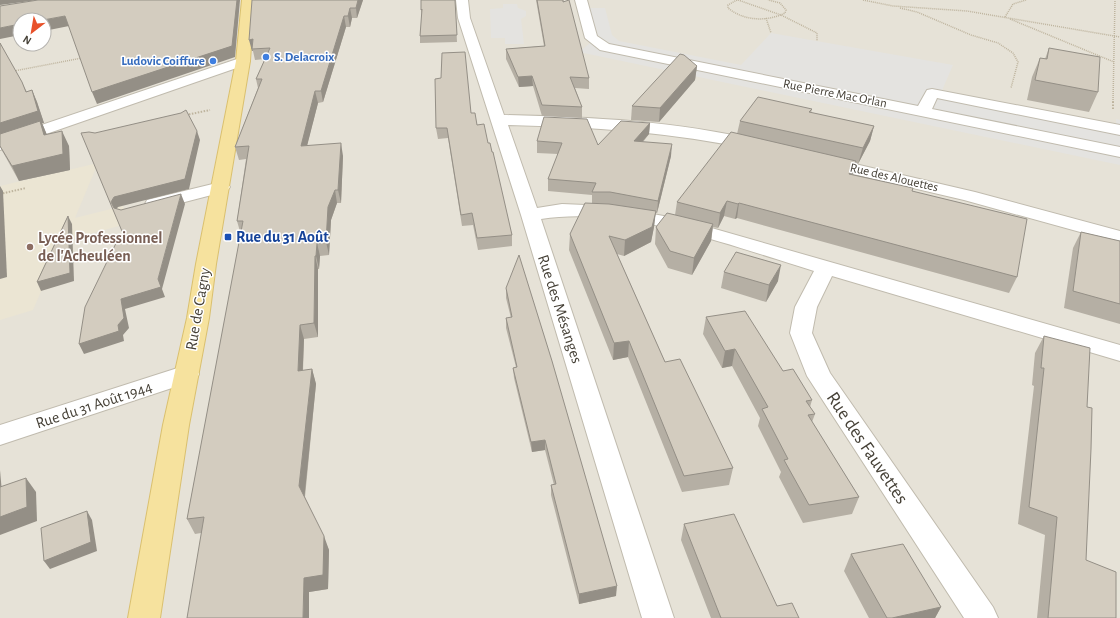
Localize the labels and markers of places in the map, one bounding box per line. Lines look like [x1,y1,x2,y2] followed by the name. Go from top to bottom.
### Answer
[274,51,334,64] place label: S. Delacroix
[261,52,271,62] marker: S. Delacroix
[121,55,205,68] place label: Ludovic Coiffure
[208,56,218,66] marker: Ludovic Coiffure
[236,229,329,245] place label: Rue du 31 Août
[38,230,162,264] place label: Lycée Professionnel de l'Acheuléen
[223,232,233,242] marker: Rue du 31 Août
[25,242,35,252] marker: Lycée Professionnel de l'Acheuléen

